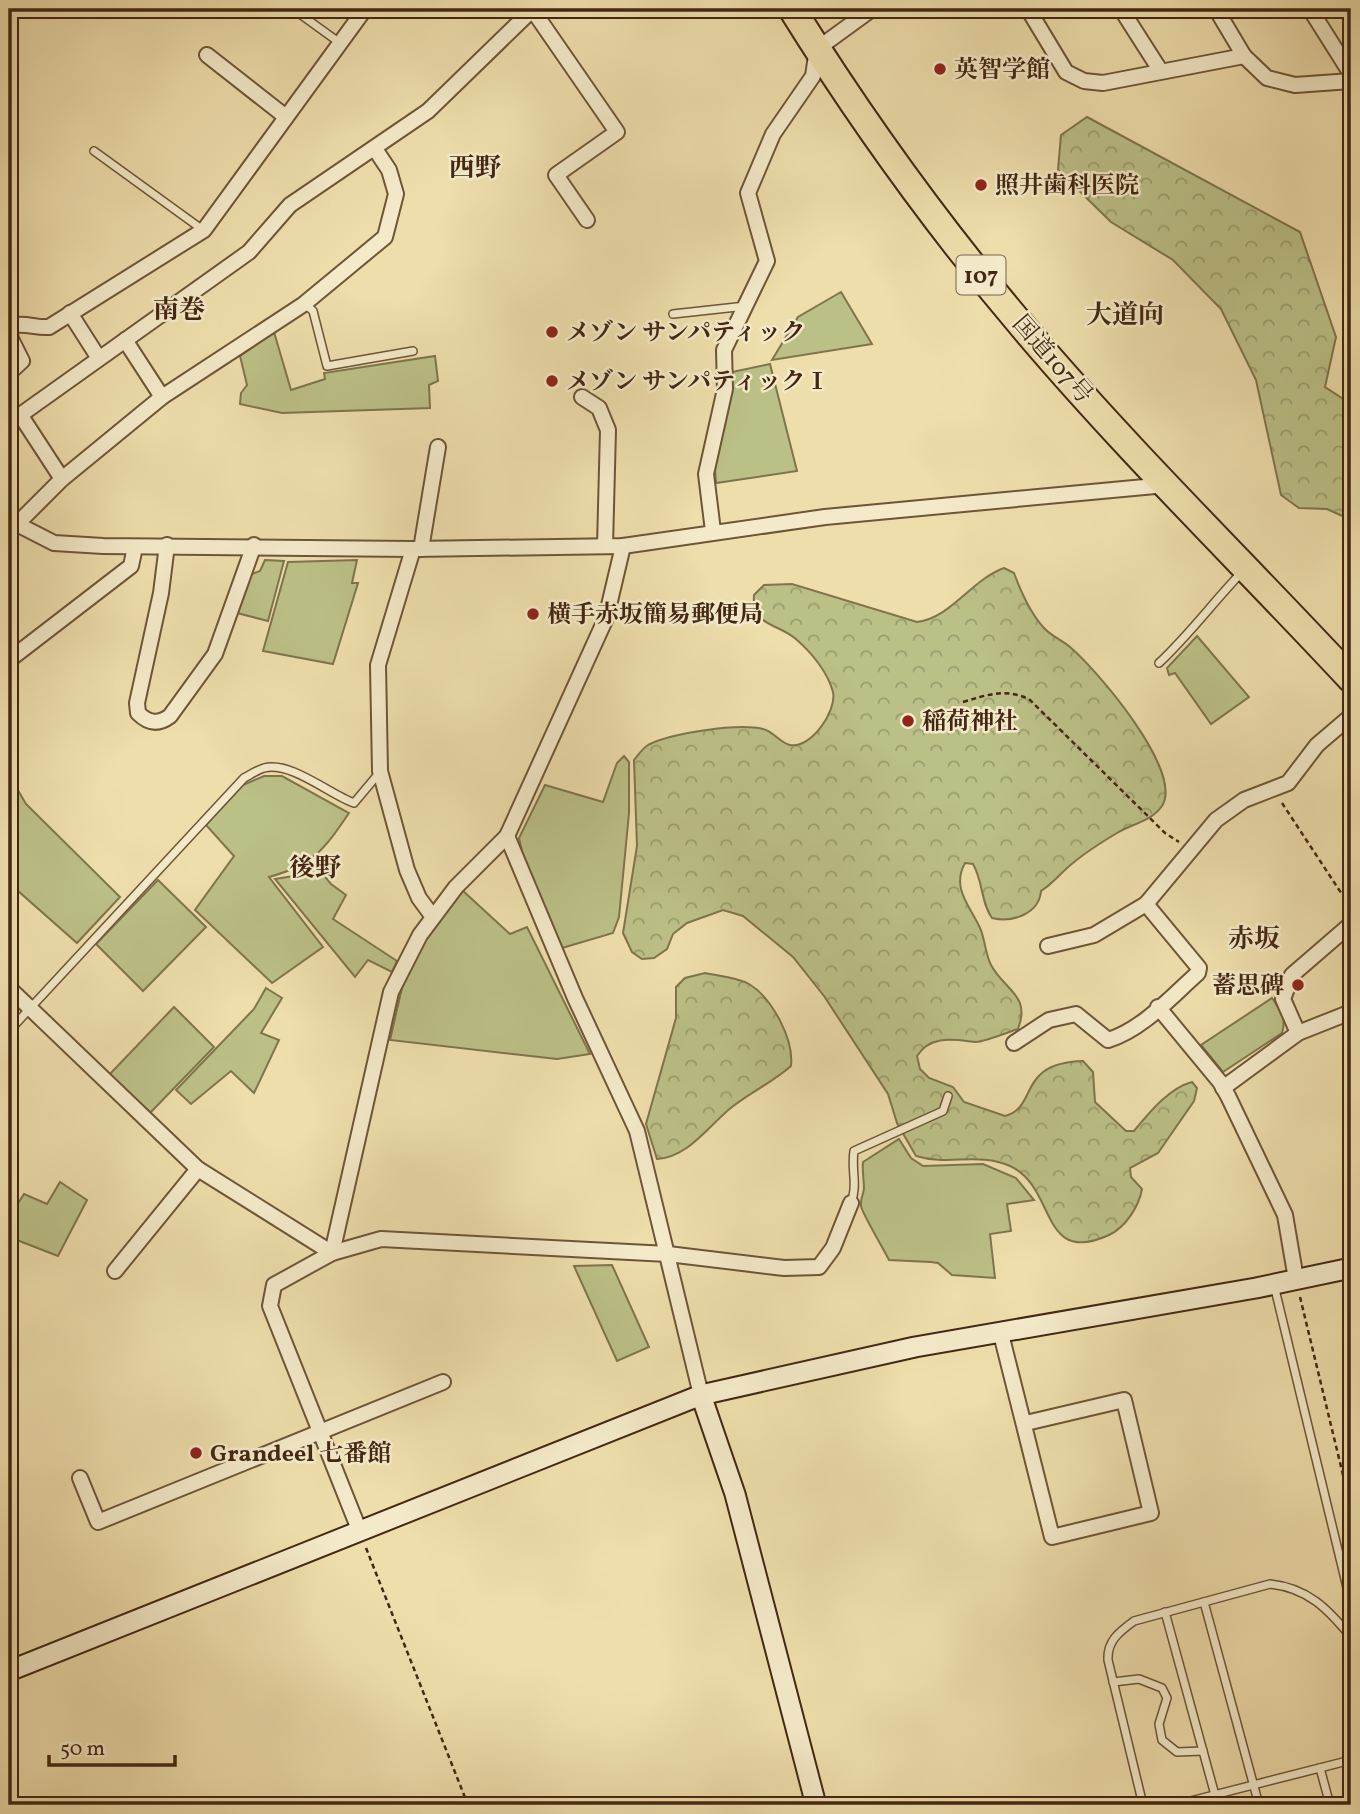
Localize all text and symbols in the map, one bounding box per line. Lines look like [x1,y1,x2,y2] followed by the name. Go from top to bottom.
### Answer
[954,54,1050,88] place label: 英智学館
[932,61,948,77] marker: 英智学館
[449,151,501,187] district label: 西野
[995,170,1139,204] place label: 照井歯科医院
[973,177,989,193] marker: 照井歯科医院
[956,256,1006,294] road number: 107
[153,293,205,329] district label: 南巻
[1086,298,1164,334] district label: 大道向
[1003,309,1100,412] street label: 国道107号
[566,317,805,351] place label: メゾン サンパティック
[544,324,560,340] marker: メゾン サンパティック
[566,366,829,400] place label: メゾン サンパティックⅠ
[544,373,560,389] marker: メゾン サンパティックⅠ
[547,599,763,633] place label: 横手赤坂簡易郵便局
[525,606,541,622] marker: 横手赤坂簡易郵便局
[922,706,1018,740] place label: 稲荷神社
[900,713,916,729] marker: 稲荷神社
[289,851,341,887] district label: 後野
[1228,922,1280,958] district label: 赤坂
[1212,970,1284,1004] place label: 蓄思碑
[1290,977,1306,993] marker: 蓄思碑
[210,1438,391,1472] place label: Grandeel 七番館
[188,1445,204,1461] marker: Grandeel 七番館
[49,1723,175,1767] scale bar
[60,1735,105,1764] text: 50 m

